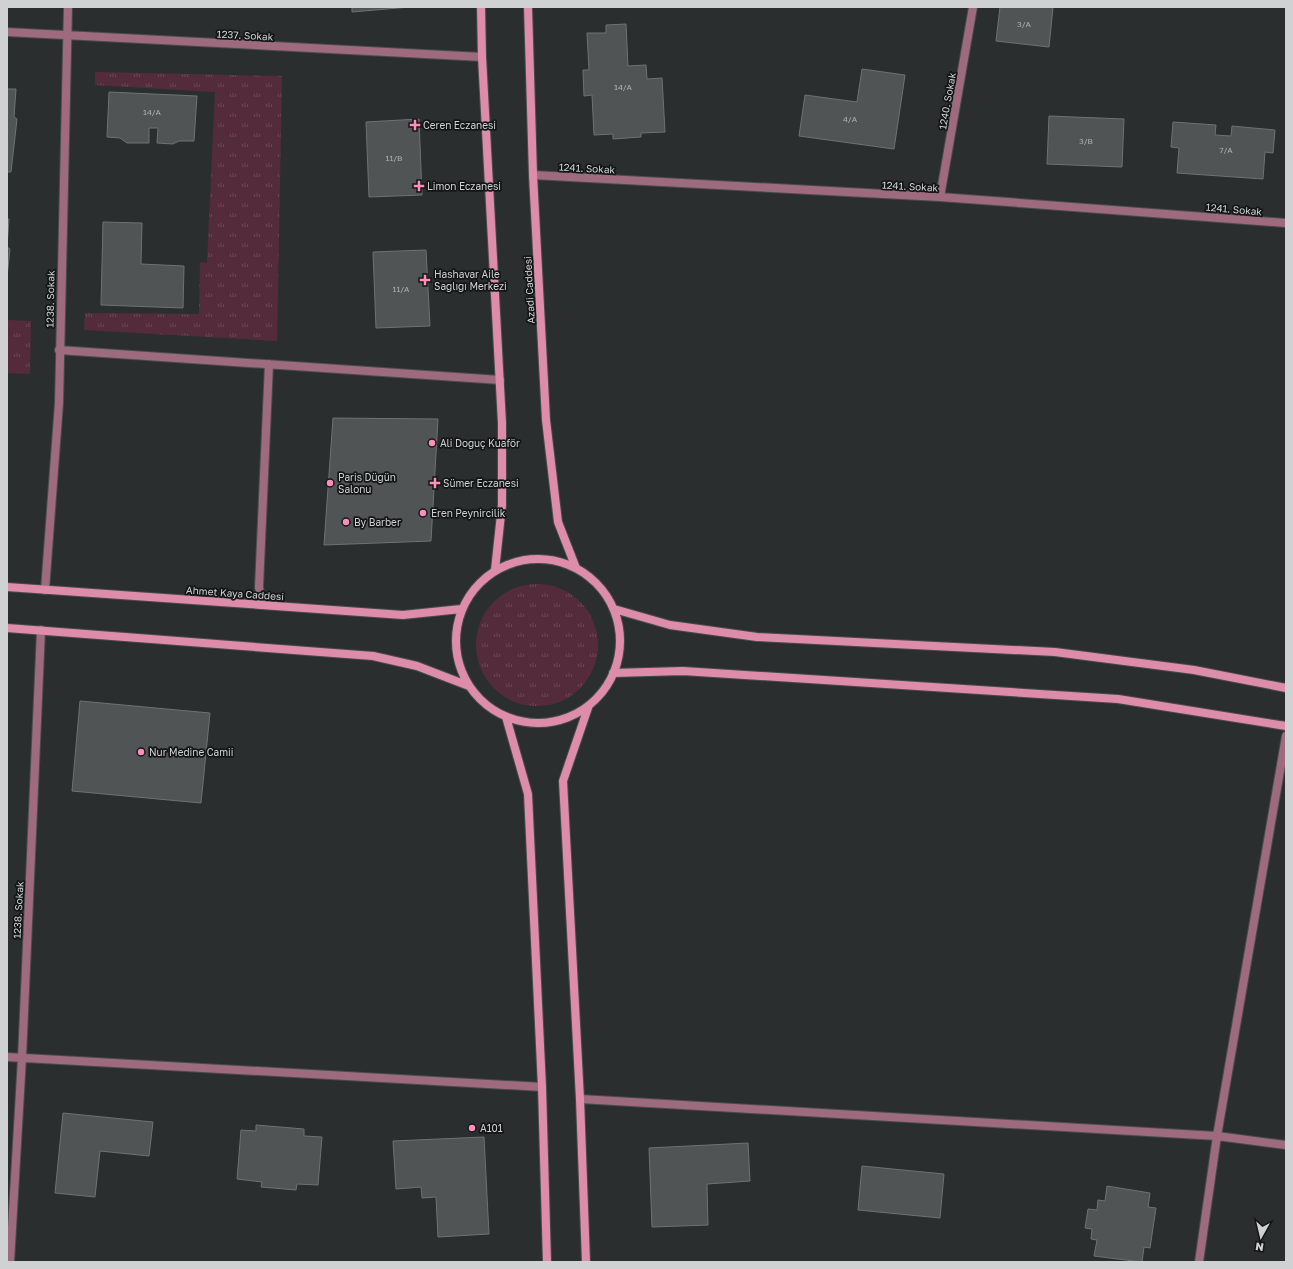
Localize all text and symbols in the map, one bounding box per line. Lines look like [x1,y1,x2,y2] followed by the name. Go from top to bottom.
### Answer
[1017,19,1032,29] house number: 3/A
[216,28,274,42] street label: 1237. Sokak
[936,71,958,130] street label: 1240. Sokak
[614,82,633,92] house number: 14/A
[143,107,162,117] house number: 14/A
[843,114,858,124] house number: 4/A
[423,119,496,131] place label: Ceren Eczanesi
[410,120,420,130] marker: Ceren Eczanesi
[1079,136,1093,146] house number: 3/B
[1219,145,1233,155] house number: 7/A
[386,153,402,163] house number: 11/B
[559,161,616,175] street label: 1241. Sokak
[882,179,939,193] street label: 1241. Sokak
[427,180,501,192] place label: Limon Eczanesi
[414,181,424,191] marker: Limon Eczanesi
[1205,201,1263,217] street label: 1241. Sokak
[521,256,537,324] street label: Azadi Caddesi
[434,268,507,292] place label: Hashavar Aile Sağlığı Merkezi
[44,270,57,328] street label: 1238. Sokak
[419,274,431,286] marker: Hashavar Aile Sağlığı Merkezi
[393,284,410,294] house number: 11/A
[440,437,520,449] place label: Ali Doğuç Kuaför
[427,438,437,448] marker: Ali Doğuç Kuaför
[338,471,396,495] place label: Paris Düğün Salonu
[443,477,519,489] place label: Sümer Eczanesi
[325,478,335,488] marker: Paris Düğün Salonu
[430,478,440,488] marker: Sümer Eczanesi
[431,507,506,519] place label: Eren Peynircilik
[418,508,428,518] marker: Eren Peynircilik
[354,516,401,528] place label: By Barber
[341,517,351,527] marker: By Barber
[186,584,284,602] street label: Ahmet Kaya Caddesi
[149,746,233,758] place label: Nur Medine Camii
[136,747,146,757] marker: Nur Medine Camii
[11,881,26,939] street label: 1238. Sokak
[480,1122,503,1134] place label: A101
[467,1123,477,1133] marker: A101
[1241,1217,1281,1257] north arrow
[1254,1240,1265,1254] text: N

